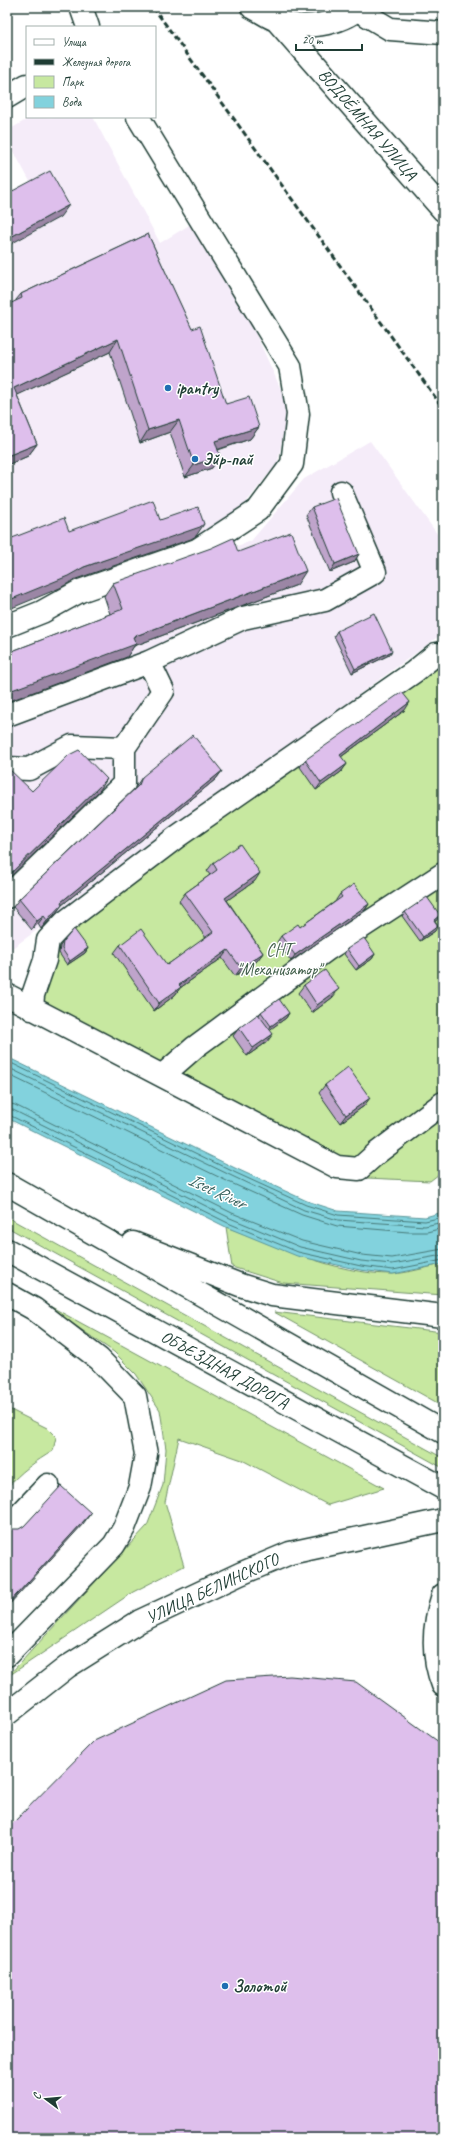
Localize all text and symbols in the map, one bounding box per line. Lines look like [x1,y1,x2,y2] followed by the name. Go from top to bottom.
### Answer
[26,26,156,118] legend
[296,26,362,52] scale bar
[302,32,324,48] text: 20 m
[62,34,87,50] text: Улица
[62,54,131,70] text: Железная дорога
[314,64,422,185] street label: ВОДОЁМНАЯ УЛИЦА
[62,74,85,90] text: Парк
[62,94,83,110] text: Вода
[176,378,219,399] place label: ipantry
[163,383,173,393] marker: ipantry
[203,449,255,470] place label: Эйр-пай
[190,454,200,464] marker: Эйр-пай
[237,939,325,980] park label: СНТ "Механизатор"
[185,1168,252,1215] water label: Iset River
[157,1326,293,1413] street label: ОБЪЕЗДНАЯ ДОРОГА
[143,1548,284,1628] street label: УЛИЦА БЕЛИНСКОГО
[233,1976,288,1997] place label: Золотой
[220,1981,230,1991] marker: Золотой
[26,2079,66,2119] north arrow
[29,2090,44,2101] text: С

